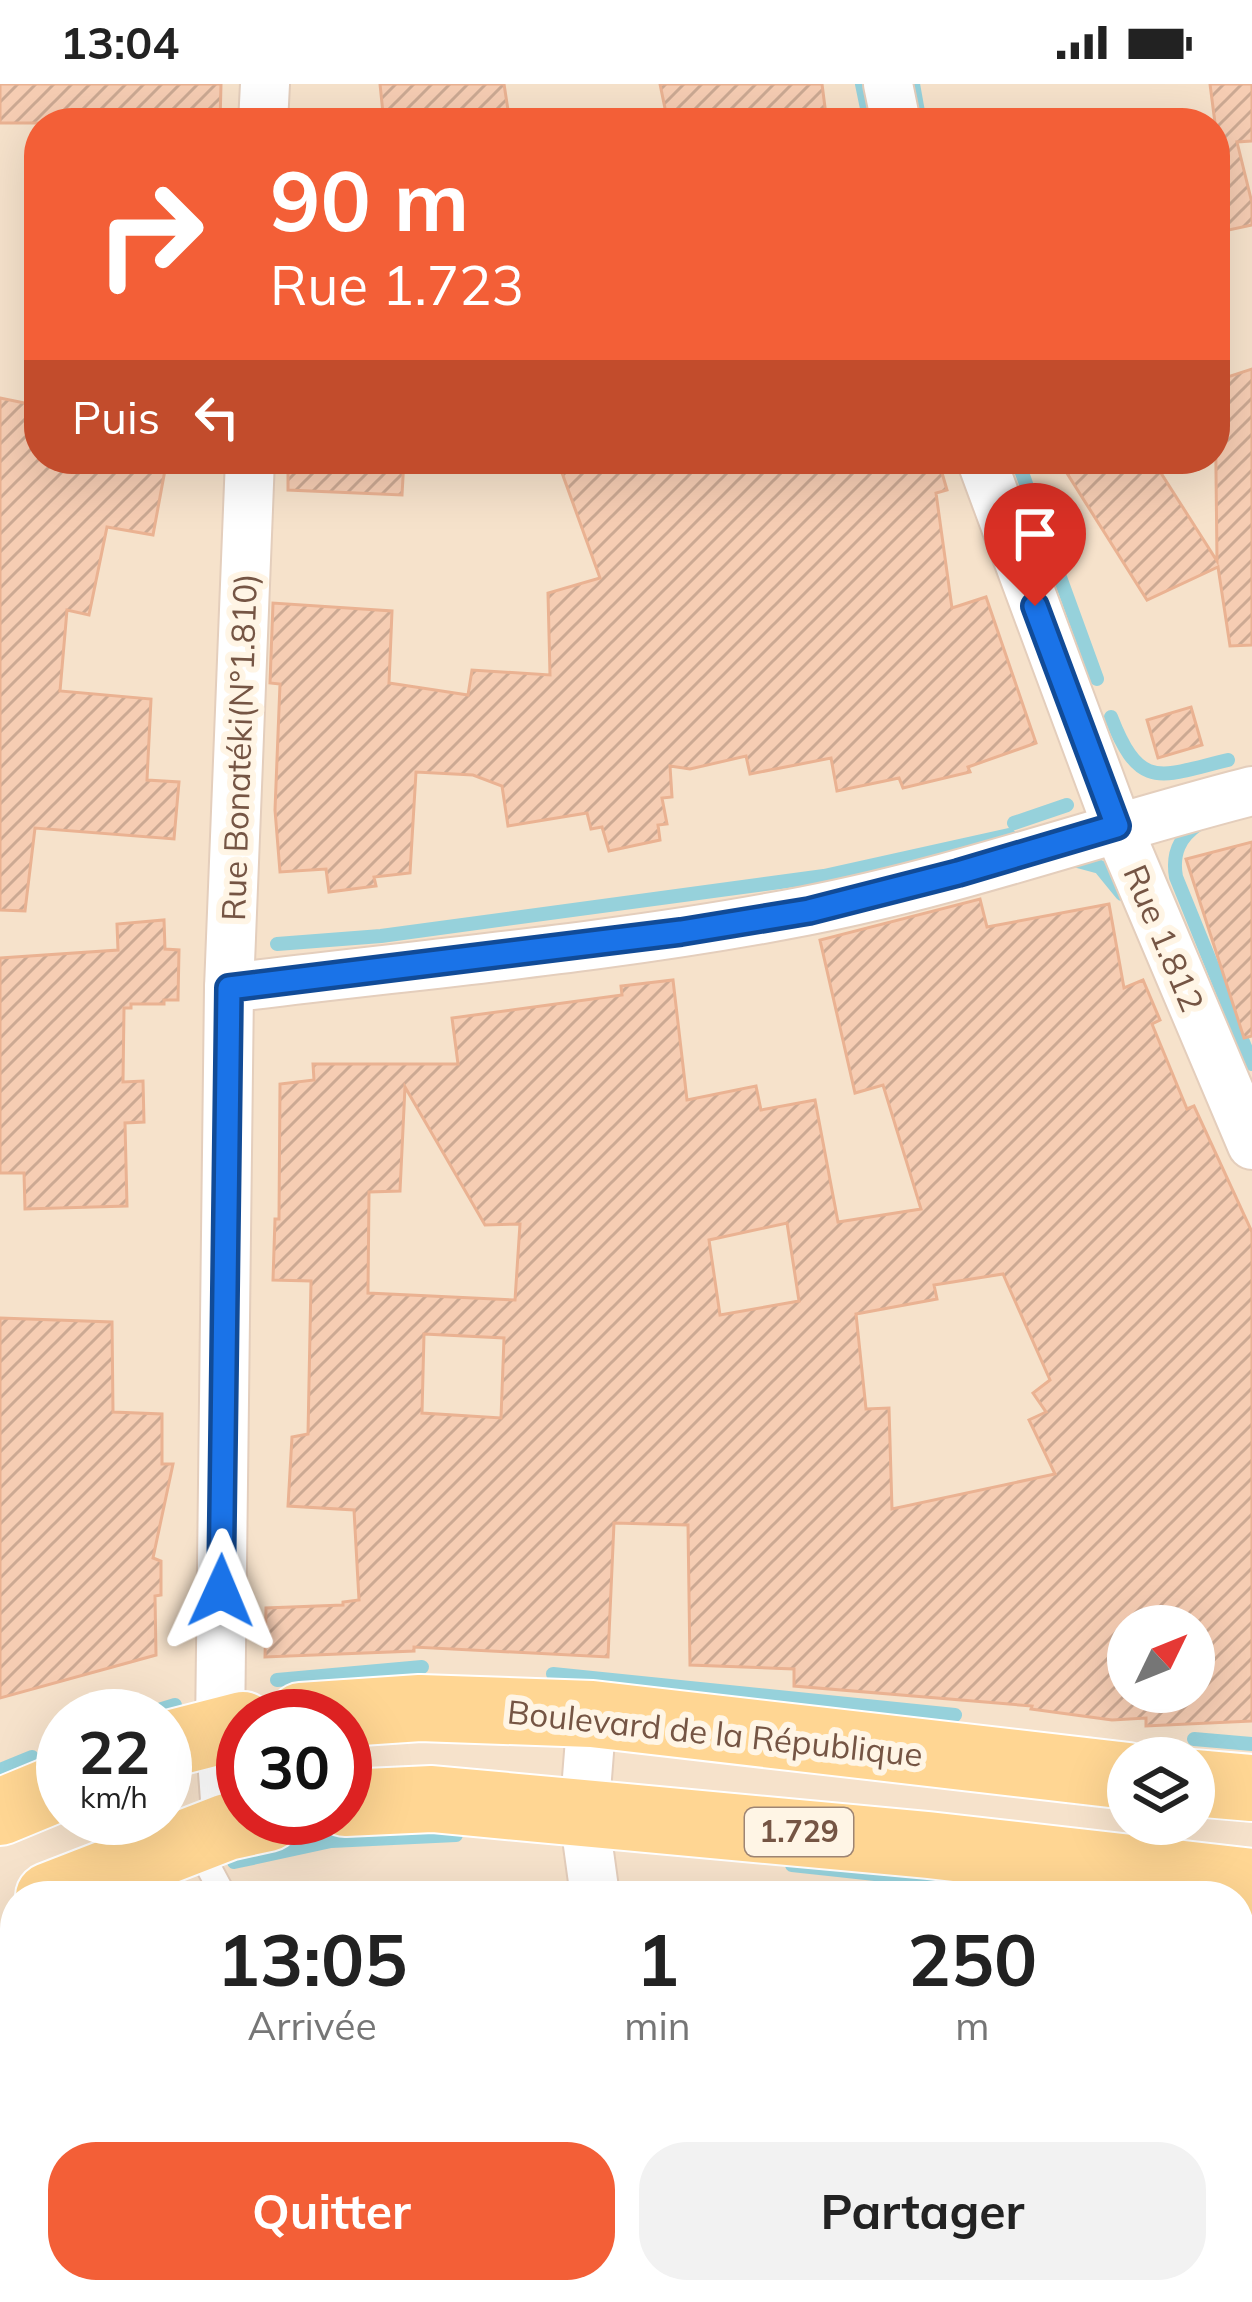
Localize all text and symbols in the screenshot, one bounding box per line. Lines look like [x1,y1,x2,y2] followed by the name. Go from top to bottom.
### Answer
[60,14,179,70] text: 13:04
[270,147,469,252] text: 90 m
[72,156,228,312] icon: right
[270,251,524,319] text: Rue 1.723
[184,384,250,450] icon: left
[72,389,160,445] text: Puis
[984,483,1086,606] pin
[1002,501,1068,567] icon: arrive
[212,573,265,921] street label: Rue Bonatéki(N°1.810)
[1115,858,1214,1017] street label: Rue 1.812
[158,1528,284,1654] position arrow
[1107,1605,1215,1713] north arrow
[1107,1605,1215,1845] map controls
[216,1689,372,1845] speed limit sign: 30
[505,1690,925,1775] street label: Boulevard de la République
[78,1714,150,1789] text: 22
[1107,1737,1215,1845] button: layers
[80,1778,148,1816] text: km/h
[745,1808,853,1856] road number: 1.729
[217,1914,407,2004] text: 13:05
[636,1914,679,2004] text: 1
[908,1914,1037,2004] text: 250
[248,2001,377,2050] text: Arrivée
[624,2001,691,2050] text: min
[955,2001,989,2050] text: m
[48,2142,615,2280] button: Quitter
[639,2142,1206,2280] button: Partager

